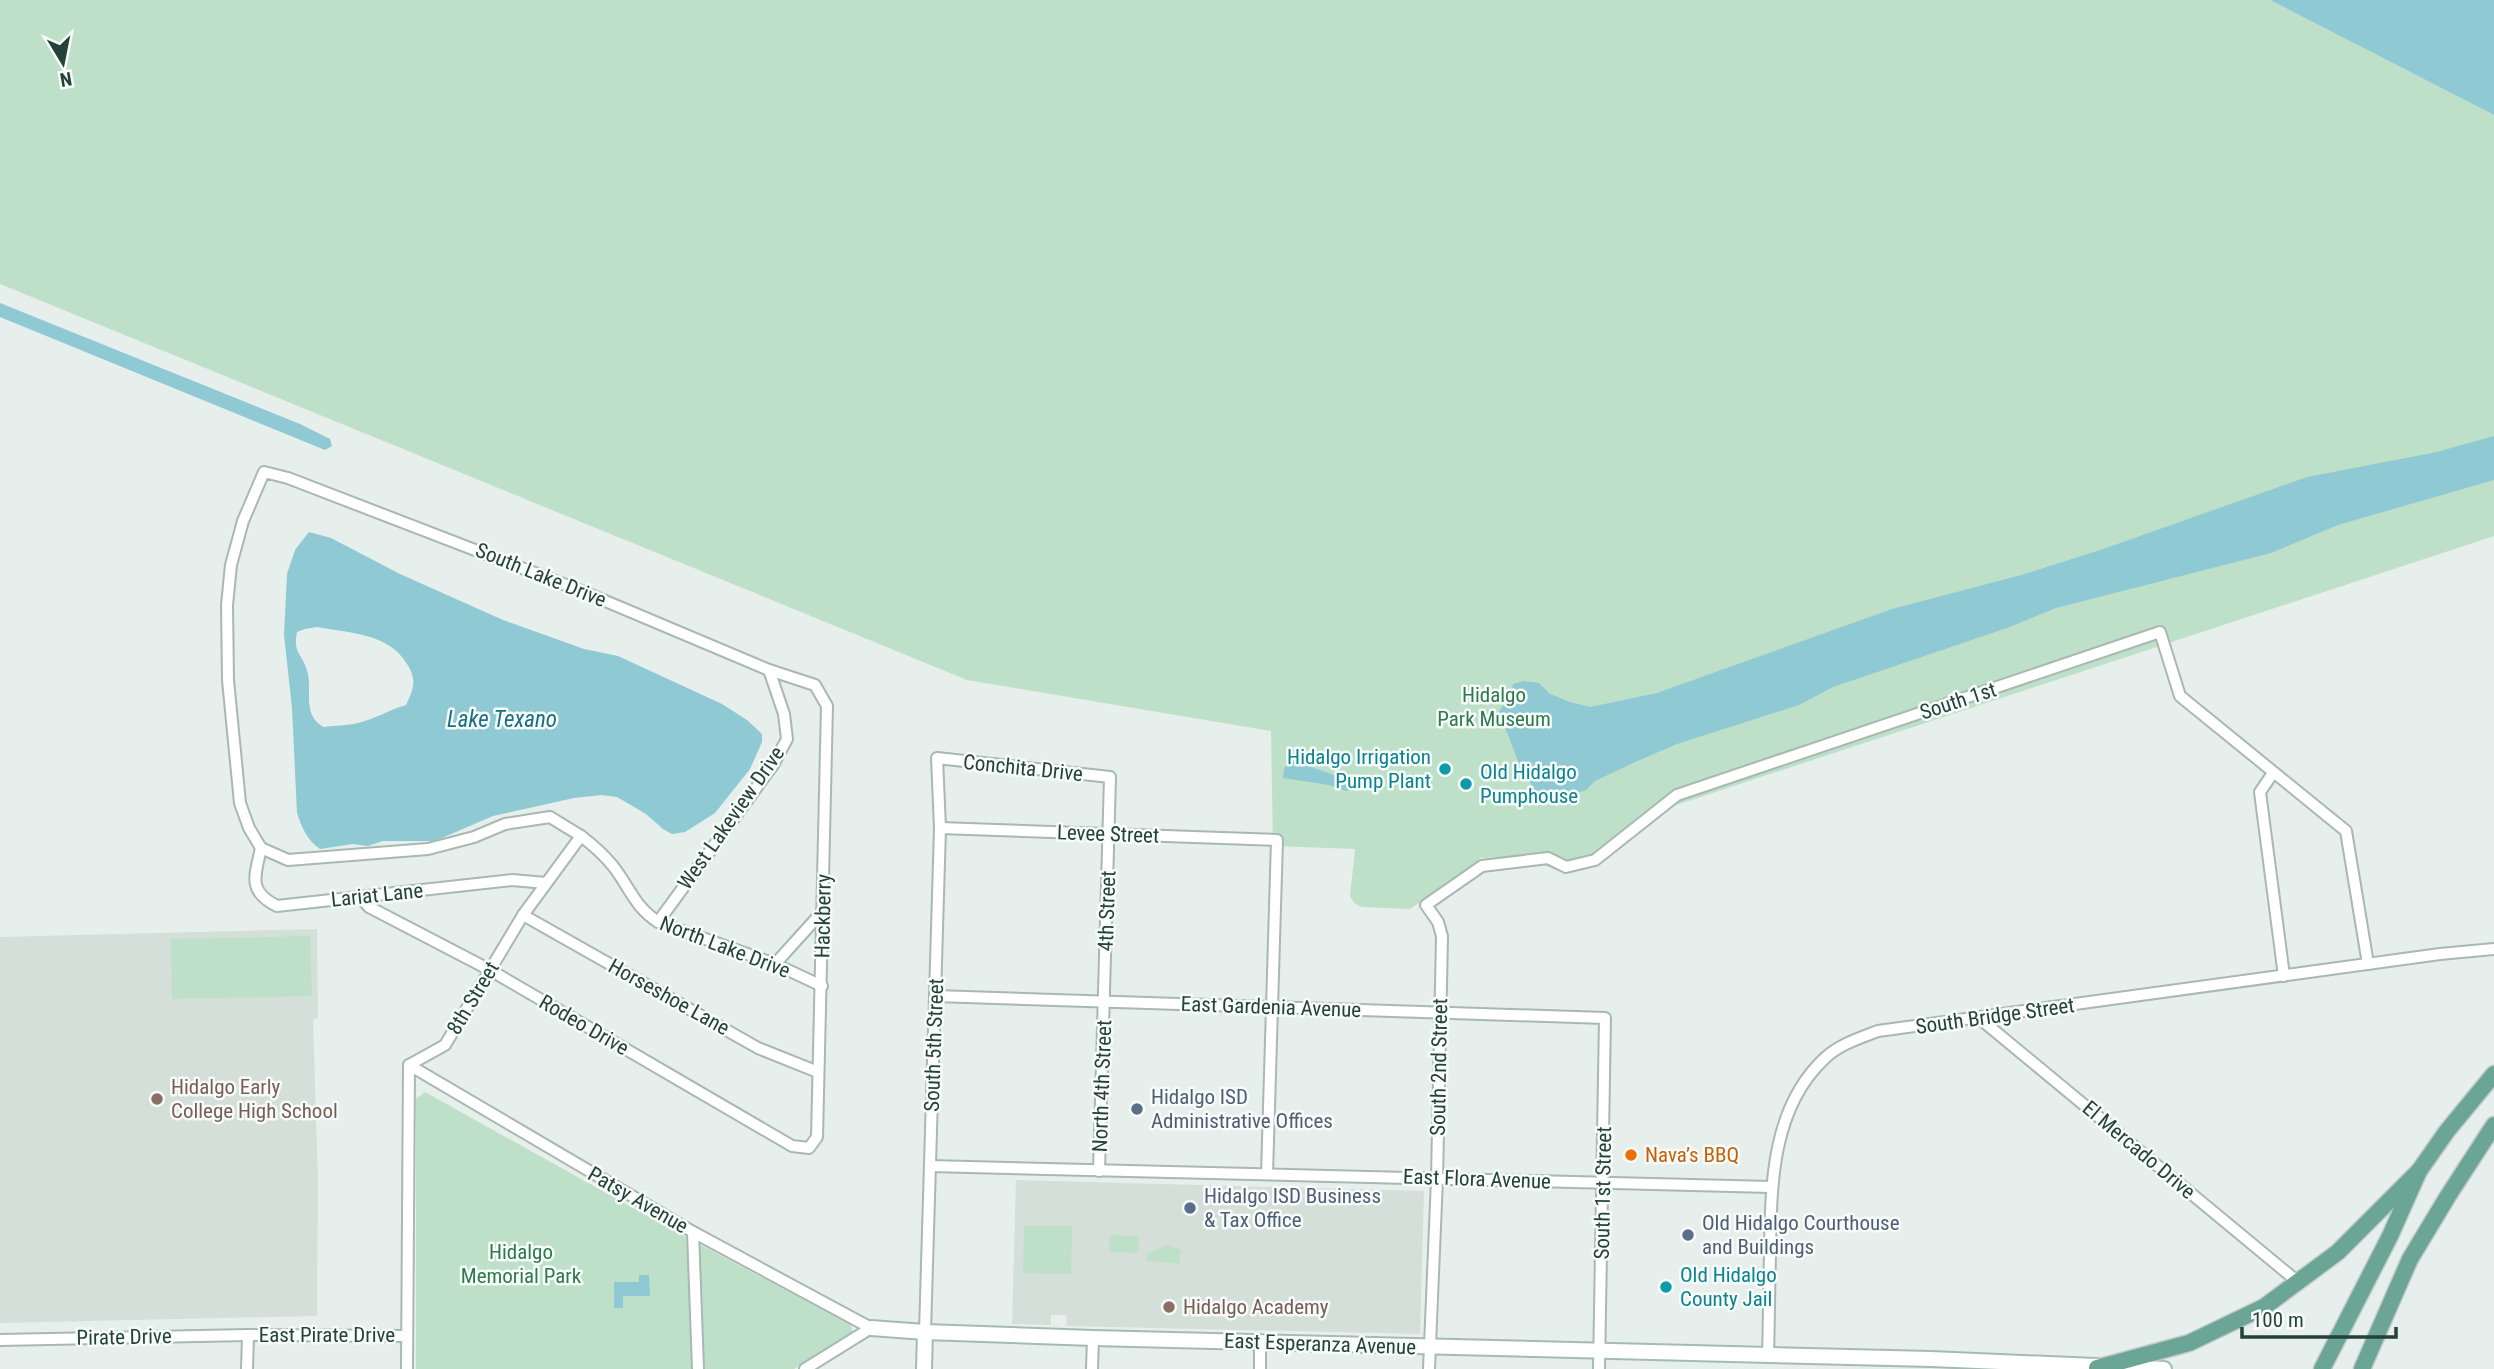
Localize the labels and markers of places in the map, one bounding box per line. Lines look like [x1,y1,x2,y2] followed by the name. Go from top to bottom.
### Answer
[1287,745,1431,793] place label: Hidalgo Irrigation Pump Plant
[1480,760,1578,808] place label: Old Hidalgo Pumphouse
[1437,761,1453,777] marker: Hidalgo Irrigation Pump Plant
[1458,776,1474,792] marker: Old Hidalgo Pumphouse
[171,1075,338,1123] place label: Hidalgo Early College High School
[1151,1085,1333,1133] place label: Hidalgo ISD Administrative Offices
[149,1091,165,1107] marker: Hidalgo Early College High School
[1129,1101,1145,1117] marker: Hidalgo ISD Administrative Offices
[1645,1143,1739,1167] place label: Nava’s BBQ
[1623,1147,1639,1163] marker: Nava’s BBQ
[1204,1184,1381,1232] place label: Hidalgo ISD Business & Tax Office
[1182,1200,1198,1216] marker: Hidalgo ISD Business & Tax Office
[1702,1211,1900,1259] place label: Old Hidalgo Courthouse and Buildings
[1680,1227,1696,1243] marker: Old Hidalgo Courthouse and Buildings
[1680,1263,1777,1311] place label: Old Hidalgo County Jail
[1658,1279,1674,1295] marker: Old Hidalgo County Jail
[1183,1295,1329,1319] place label: Hidalgo Academy
[1161,1299,1177,1315] marker: Hidalgo Academy

